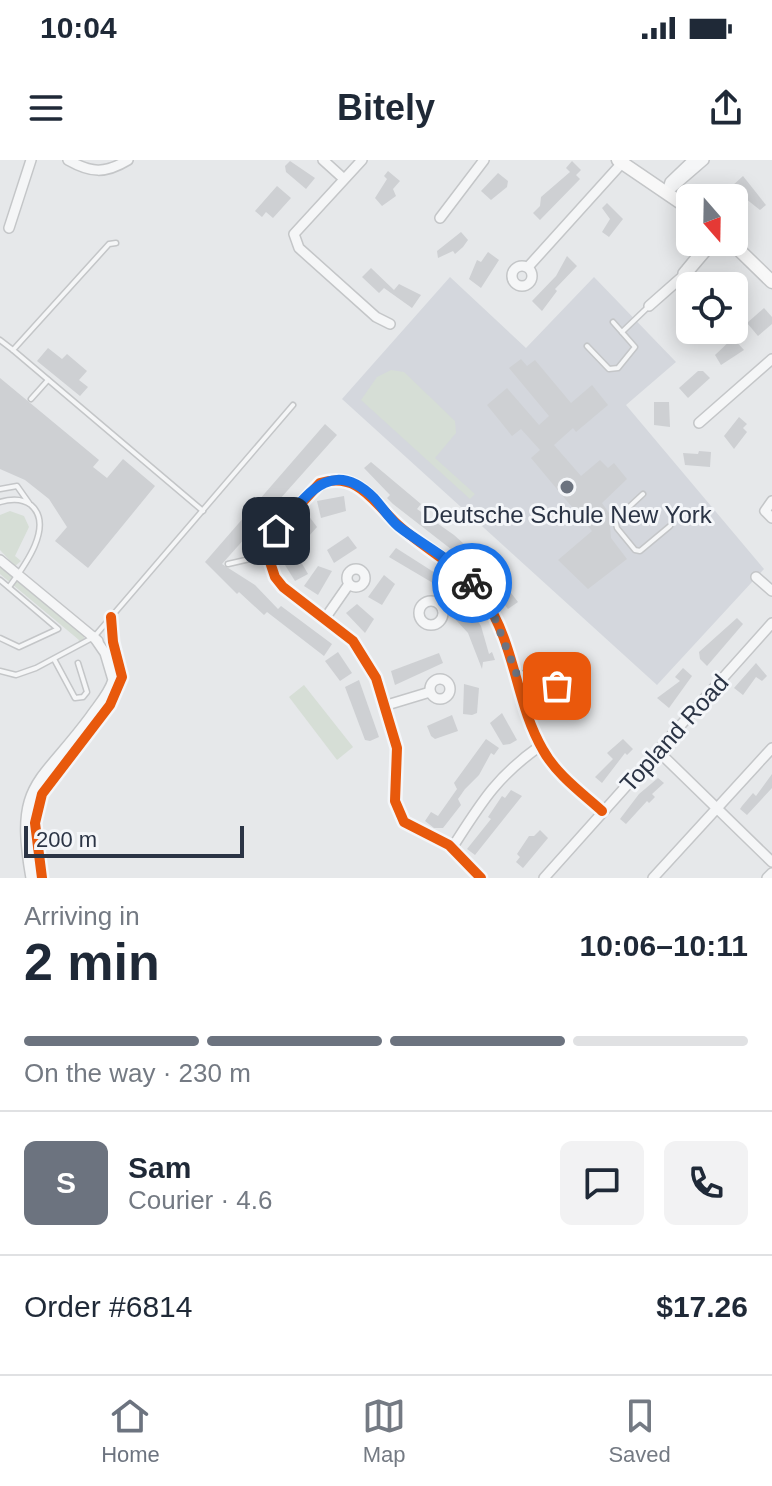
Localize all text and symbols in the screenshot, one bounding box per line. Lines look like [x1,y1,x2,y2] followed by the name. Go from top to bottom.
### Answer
[40,11,117,44] text: 10:04
[24,86,68,130] icon: menu
[704,86,748,130] icon: share
[337,87,435,128] text: Bitely
[676,184,748,256] north arrow
[676,184,748,344] map controls
[676,272,748,344] button: locate
[558,478,576,496] marker: Deutsche Schule New York
[242,497,310,565] pin
[422,501,713,528] place label: Deutsche Schule New York
[254,509,298,553] icon: home
[432,543,512,623] courier
[450,561,494,605] icon: bike
[523,652,591,720] pin
[535,664,579,708] icon: bag
[614,669,734,797] street label: Topland Road
[24,822,244,858] scale bar
[36,827,97,852] text: 200 m
[24,901,140,931] text: Arriving in
[580,929,748,962] text: 10:06–10:11
[24,933,160,991] text: 2 min
[24,1058,251,1088] text: On the way · 230 m
[560,1141,644,1225] button: chat
[664,1141,748,1225] button: phone
[128,1151,191,1184] text: Sam
[56,1166,76,1199] text: S
[128,1185,273,1215] text: Courier · 4.6
[24,1290,192,1323] text: Order #6814
[656,1290,748,1323] text: $17.26
[101,1394,160,1468] tab: Home
[362,1394,406,1468] tab: Map
[608,1394,671,1468] tab: Saved

